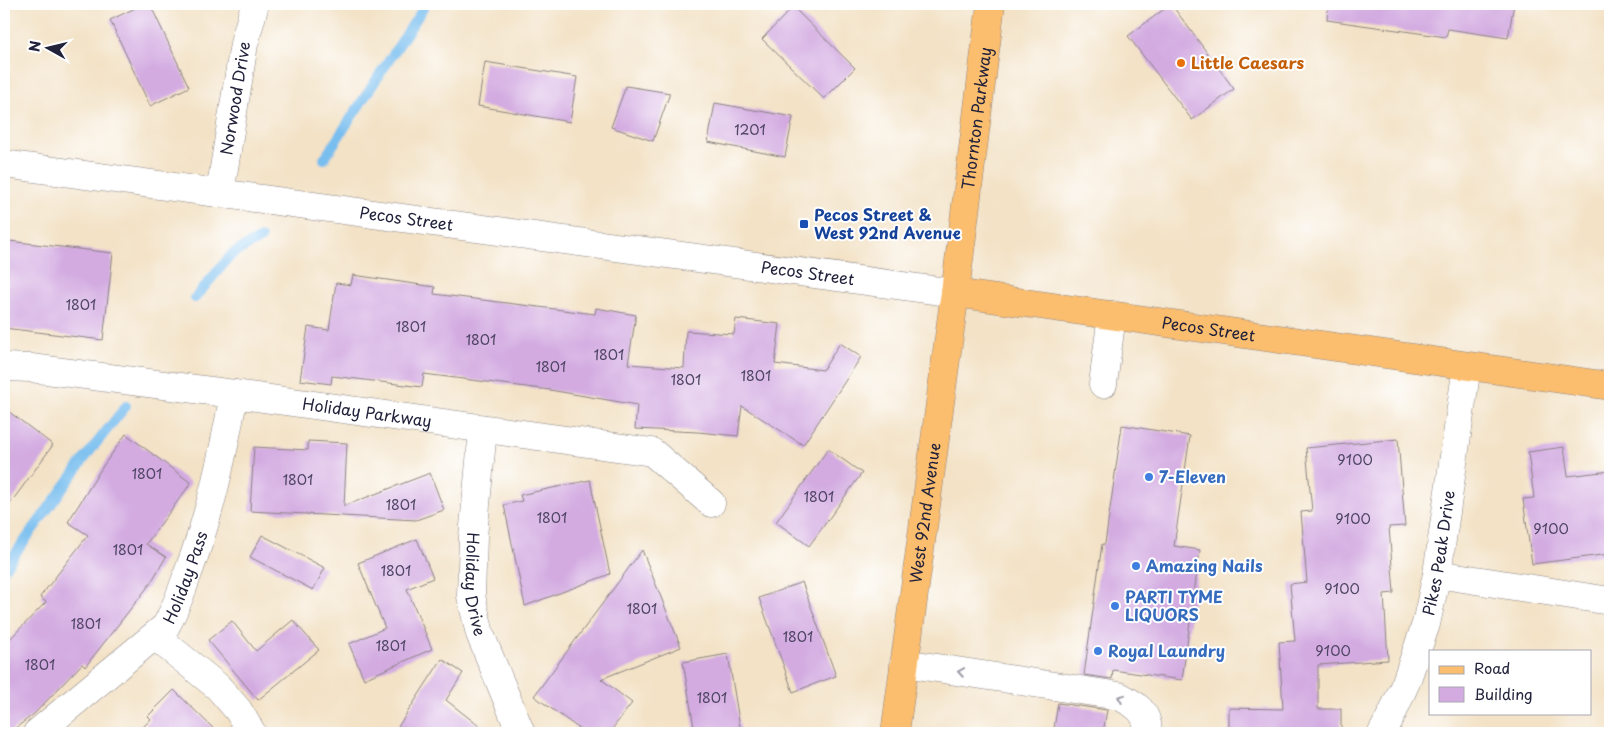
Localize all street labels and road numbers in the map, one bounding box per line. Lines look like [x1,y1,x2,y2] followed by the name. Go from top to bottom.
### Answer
[213,39,255,157] street label: Norwood Drive
[955,45,997,191] street label: Thornton Parkway
[358,199,455,236] street label: Pecos Street
[760,254,856,290] street label: Pecos Street
[1160,310,1257,346] street label: Pecos Street
[301,391,433,432] street label: Holiday Parkway
[903,441,945,585] street label: West 92nd Avenue
[1415,489,1460,618] street label: Pikes Peak Drive
[156,528,213,627] street label: Holiday Pass
[460,532,493,638] street label: Holiday Drive

